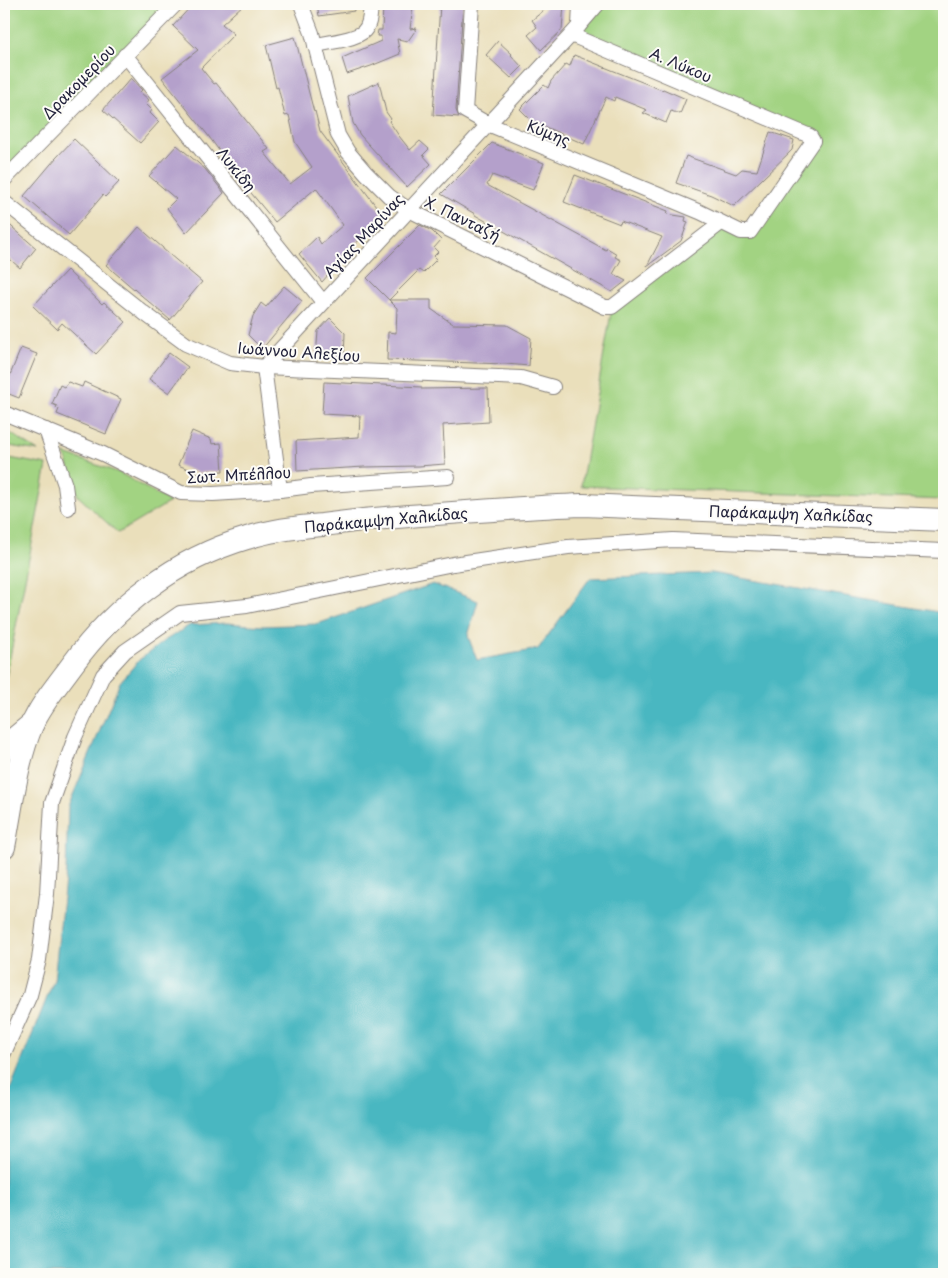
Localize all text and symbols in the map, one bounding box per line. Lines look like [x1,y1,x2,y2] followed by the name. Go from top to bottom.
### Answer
[36,38,120,124] street label: Δρακομερίου
[646,41,716,87] street label: Α. Λύκου
[524,113,574,151] street label: Κύμης
[212,142,262,196] street label: Λυκίδη
[317,187,409,283] street label: Αγίας Μαρίνας
[421,190,505,246] street label: Χ. Πανταζή
[237,335,361,367] street label: Ιωάννου Αλεξίου
[186,460,292,488] street label: Σωτ. Μπέλλου
[709,499,874,527] street label: Παράκαμψη Χαλκίδας
[303,500,469,538] street label: Παράκαμψη Χαλκίδας

